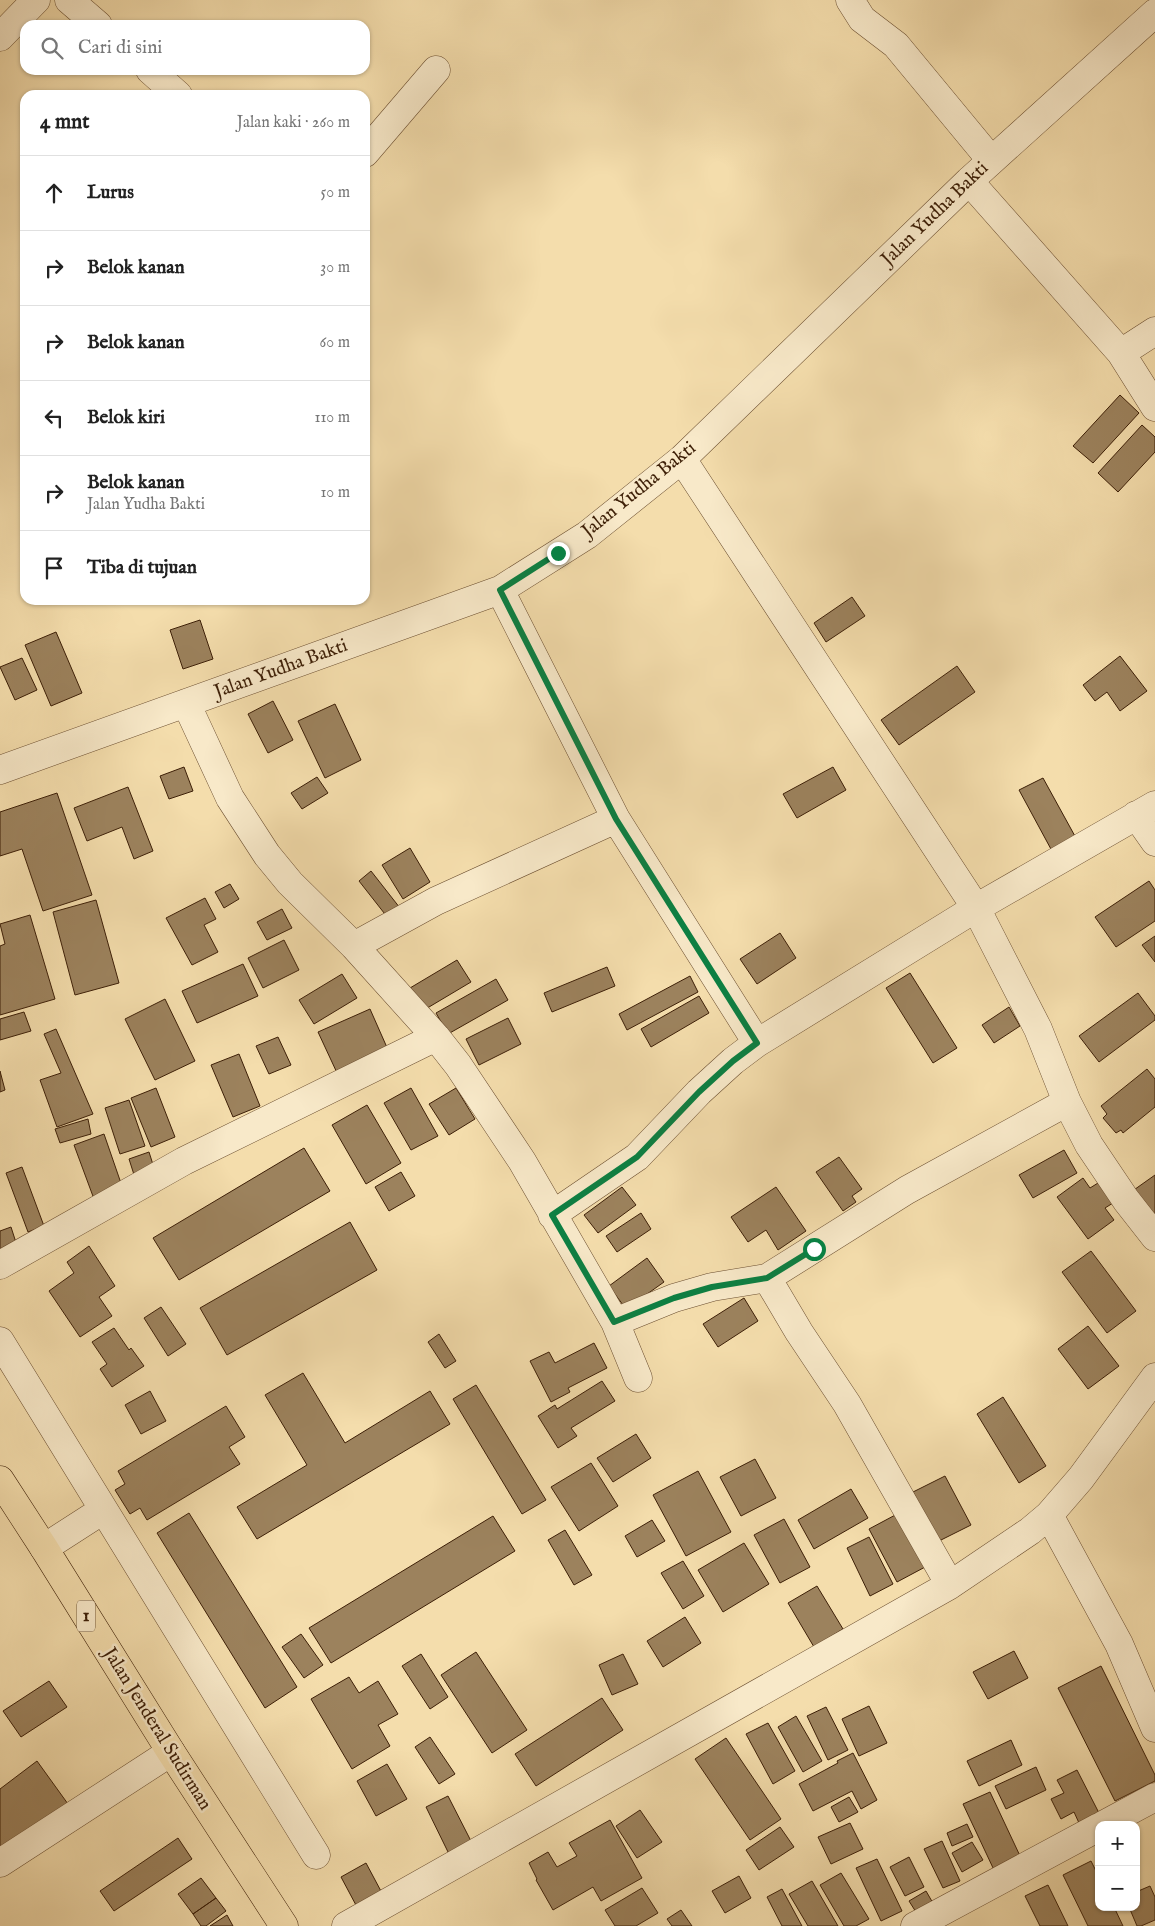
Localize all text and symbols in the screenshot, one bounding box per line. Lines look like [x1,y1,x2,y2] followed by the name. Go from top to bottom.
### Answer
[20,20,370,75] search box
[38,34,66,62] icon: search
[78,36,162,60] text: Cari di sini
[40,109,89,136] text: 4 mnt
[237,113,350,133] text: Jalan kaki · 260 m
[875,157,994,273] street label: Jalan Yudha Bakti
[40,179,68,207] icon: ahead
[87,181,134,205] text: Lurus
[321,183,350,203] text: 50 m
[40,254,68,282] icon: right
[87,256,185,280] text: Belok kanan
[320,258,350,278] text: 30 m
[40,329,68,357] icon: right
[87,331,185,355] text: Belok kanan
[320,333,350,353] text: 60 m
[40,404,68,432] icon: left
[87,406,165,430] text: Belok kiri
[314,408,350,428] text: 110 m
[575,437,701,545] street label: Jalan Yudha Bakti
[87,471,185,495] text: Belok kanan
[40,479,68,507] icon: right
[320,483,350,503] text: 10 m
[87,495,205,515] text: Jalan Yudha Bakti
[547,542,570,565] route end
[40,554,68,582] icon: arrive
[87,556,197,580] text: Tiba di tujuan
[209,634,351,705] street label: Jalan Yudha Bakti
[803,1238,826,1261] route start
[77,1600,95,1632] road number: 1
[96,1641,217,1815] street label: Jalan Jenderal Sudirman
[1095,1821,1140,1911] map controls
[1095,1821,1140,1866] button: +
[1095,1866,1140,1911] button: −

